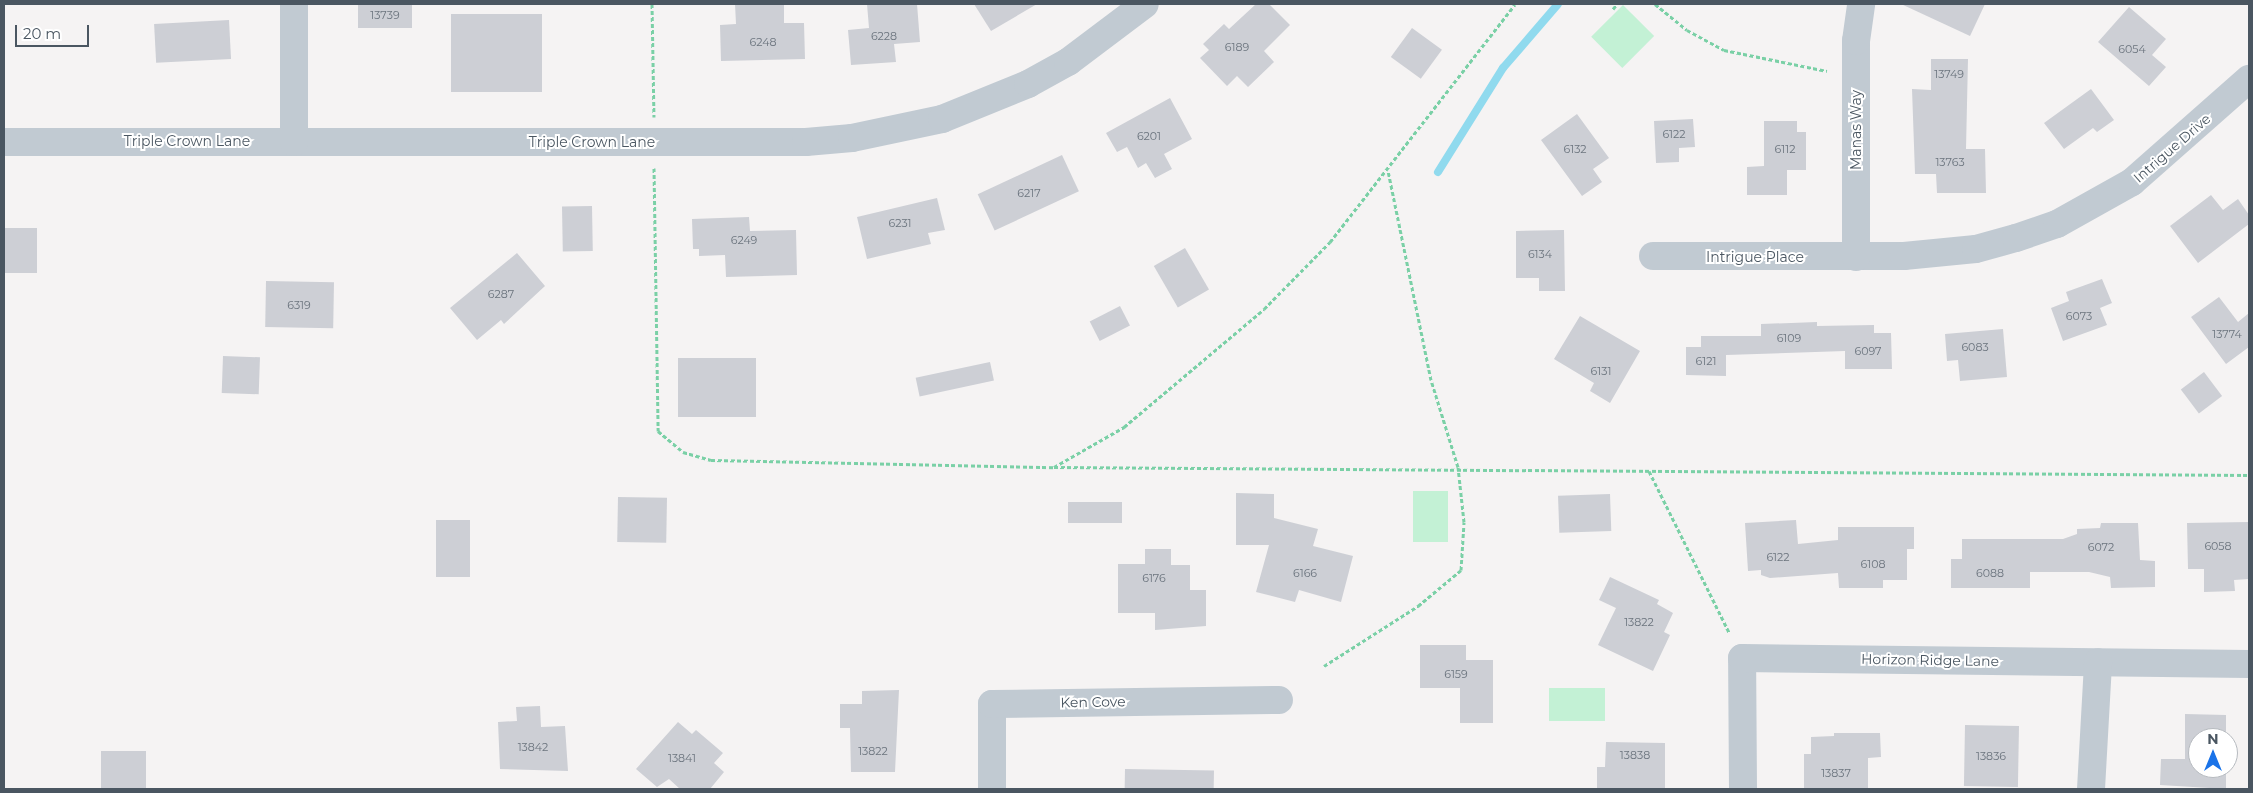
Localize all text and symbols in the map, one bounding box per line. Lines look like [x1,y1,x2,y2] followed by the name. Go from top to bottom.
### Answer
[370,8,400,22] house number: 13739
[18,15,91,47] scale bar
[23,24,61,43] text: 20 m
[871,29,897,43] house number: 6228
[749,35,777,49] house number: 6248
[1225,40,1249,54] house number: 6189
[2118,42,2146,56] house number: 6054
[1934,67,1964,81] house number: 13749
[1848,90,1864,170] street label: Manas Way
[2130,110,2214,186] street label: Intrigue Drive
[1662,127,1686,141] house number: 6122
[1137,129,1161,143] house number: 6201
[124,133,250,149] street label: Triple Crown Lane
[529,134,655,150] street label: Triple Crown Lane
[1563,142,1587,156] house number: 6132
[1775,142,1795,156] house number: 6112
[1935,155,1965,169] house number: 13763
[1017,186,1041,200] house number: 6217
[888,216,912,230] house number: 6231
[731,233,757,247] house number: 6249
[1528,247,1552,261] house number: 6134
[1706,249,1804,265] street label: Intrigue Place
[488,287,514,301] house number: 6287
[287,298,311,312] house number: 6319
[2066,309,2092,323] house number: 6073
[2212,327,2242,341] house number: 13774
[1777,331,1801,345] house number: 6109
[1961,340,1989,354] house number: 6083
[1854,344,1882,358] house number: 6097
[1696,354,1716,368] house number: 6121
[1591,364,1611,378] house number: 6131
[2204,539,2232,553] house number: 6058
[2088,540,2114,554] house number: 6072
[1766,550,1790,564] house number: 6122
[1861,557,1885,571] house number: 6108
[1293,566,1317,580] house number: 6166
[1976,566,2004,580] house number: 6088
[1142,571,1166,585] house number: 6176
[1624,615,1654,629] house number: 13822
[1861,650,1999,670] street label: Horizon Ridge Lane
[1444,667,1468,681] house number: 6159
[1060,693,1126,711] street label: Ken Cove
[2188,728,2238,778] north arrow
[2207,730,2219,748] text: N
[518,740,548,754] house number: 13842
[858,744,888,758] house number: 13822
[1620,748,1650,762] house number: 13838
[1976,749,2006,763] house number: 13836
[668,751,696,765] house number: 13841
[1821,766,1851,780] house number: 13837

